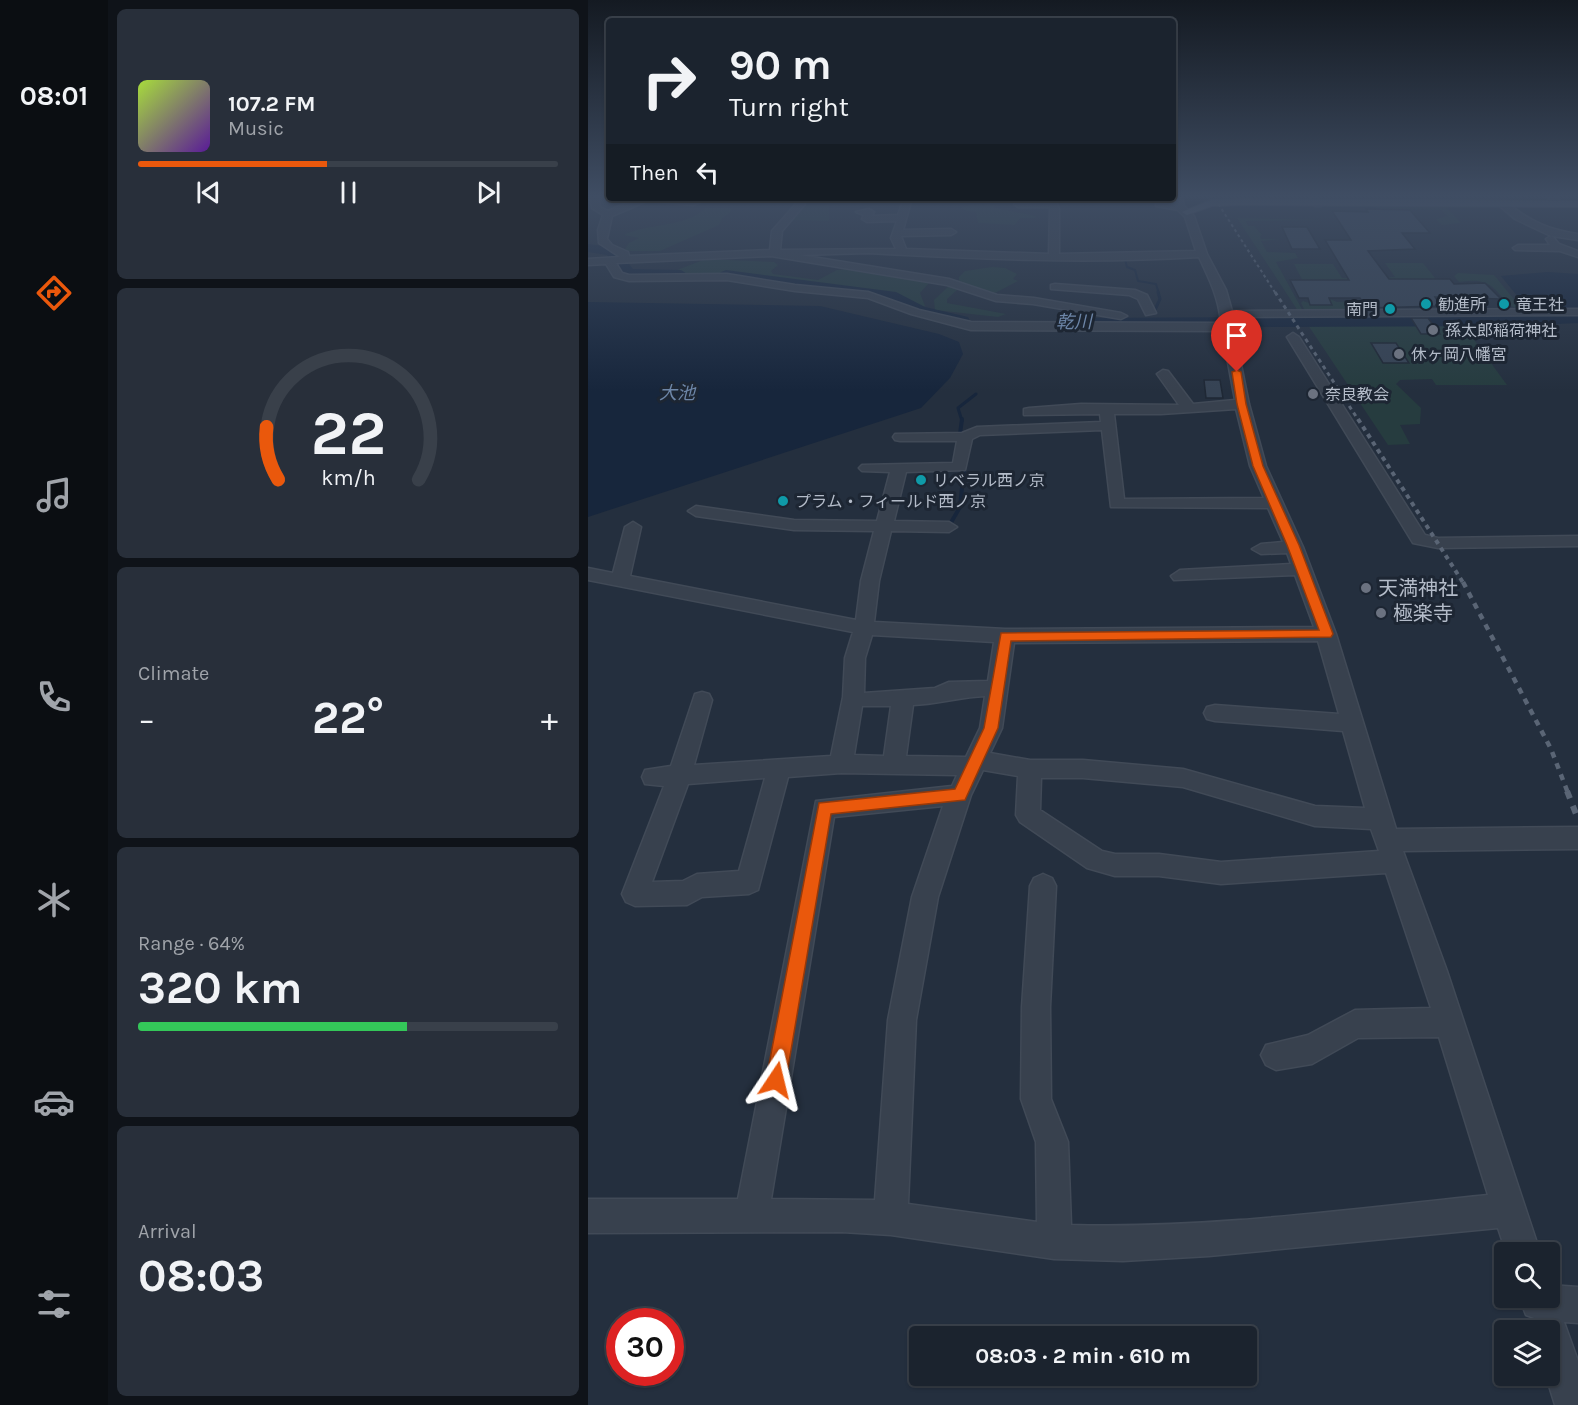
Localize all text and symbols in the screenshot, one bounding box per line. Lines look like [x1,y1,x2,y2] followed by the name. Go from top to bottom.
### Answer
[729,40,832,90] text: 90 m
[630,42,708,120] icon: right
[20,80,88,112] text: 08:01
[228,91,316,117] text: 107.2 FM
[729,91,849,123] text: Turn right
[228,117,284,140] text: Music
[691,156,724,189] icon: left
[630,160,679,186] text: Then
[192,176,225,209] icon: previous
[332,176,365,209] icon: pause
[472,176,505,209] icon: next
[33,272,75,314] icon: directions
[1438,295,1486,314] place label: 勧進所
[1516,295,1564,314] place label: 竜王社
[1419,297,1433,311] marker: 勧進所
[1497,297,1511,311] marker: 竜王社
[1346,300,1378,319] place label: 南門
[1383,302,1397,316] marker: 南門
[1211,310,1262,372] pin
[1056,311,1094,333] water label: 乾川
[1220,319,1253,352] icon: arrive
[1445,321,1557,340] place label: 孫太郎稲荷神社
[1426,323,1440,337] marker: 孫太郎稲荷神社
[1411,345,1507,364] place label: 休ヶ岡八幡宮
[1392,347,1406,361] marker: 休ヶ岡八幡宮
[659,382,697,404] water label: 大池
[1325,385,1389,404] place label: 奈良教会
[1306,387,1320,401] marker: 奈良教会
[310,397,386,470] text: 22
[321,466,375,491] text: km/h
[933,471,1045,490] place label: リベラル西ノ京
[914,473,928,487] marker: リベラル西ノ京
[33,474,75,516] icon: music
[795,492,986,511] place label: プラム・フィールド西ノ京
[776,494,790,508] marker: プラム・フィールド西ノ京
[1378,577,1458,600] place label: 天満神社
[1359,581,1373,595] marker: 天満神社
[1393,602,1453,625] place label: 極楽寺
[1374,606,1388,620] marker: 極楽寺
[138,662,209,685] text: Climate
[33,676,75,718] icon: phone
[312,692,384,744] text: 22°
[138,700,155,738] text: −
[541,700,558,738] text: +
[33,879,75,921] icon: climate
[138,932,245,955] text: Range · 64%
[138,962,302,1014] text: 320 km
[744,1048,808,1112] position arrow
[33,1081,75,1123] icon: car
[138,1220,197,1243] text: Arrival
[1494,1242,1560,1386] map controls
[1494,1242,1560,1308] button: search
[138,1250,264,1302] text: 08:03
[33,1283,75,1325] icon: filters
[606,1308,684,1386] speed limit sign: 30
[1494,1320,1560,1386] button: layers
[975,1343,1191,1369] text: 08:03 · 2 min · 610 m

